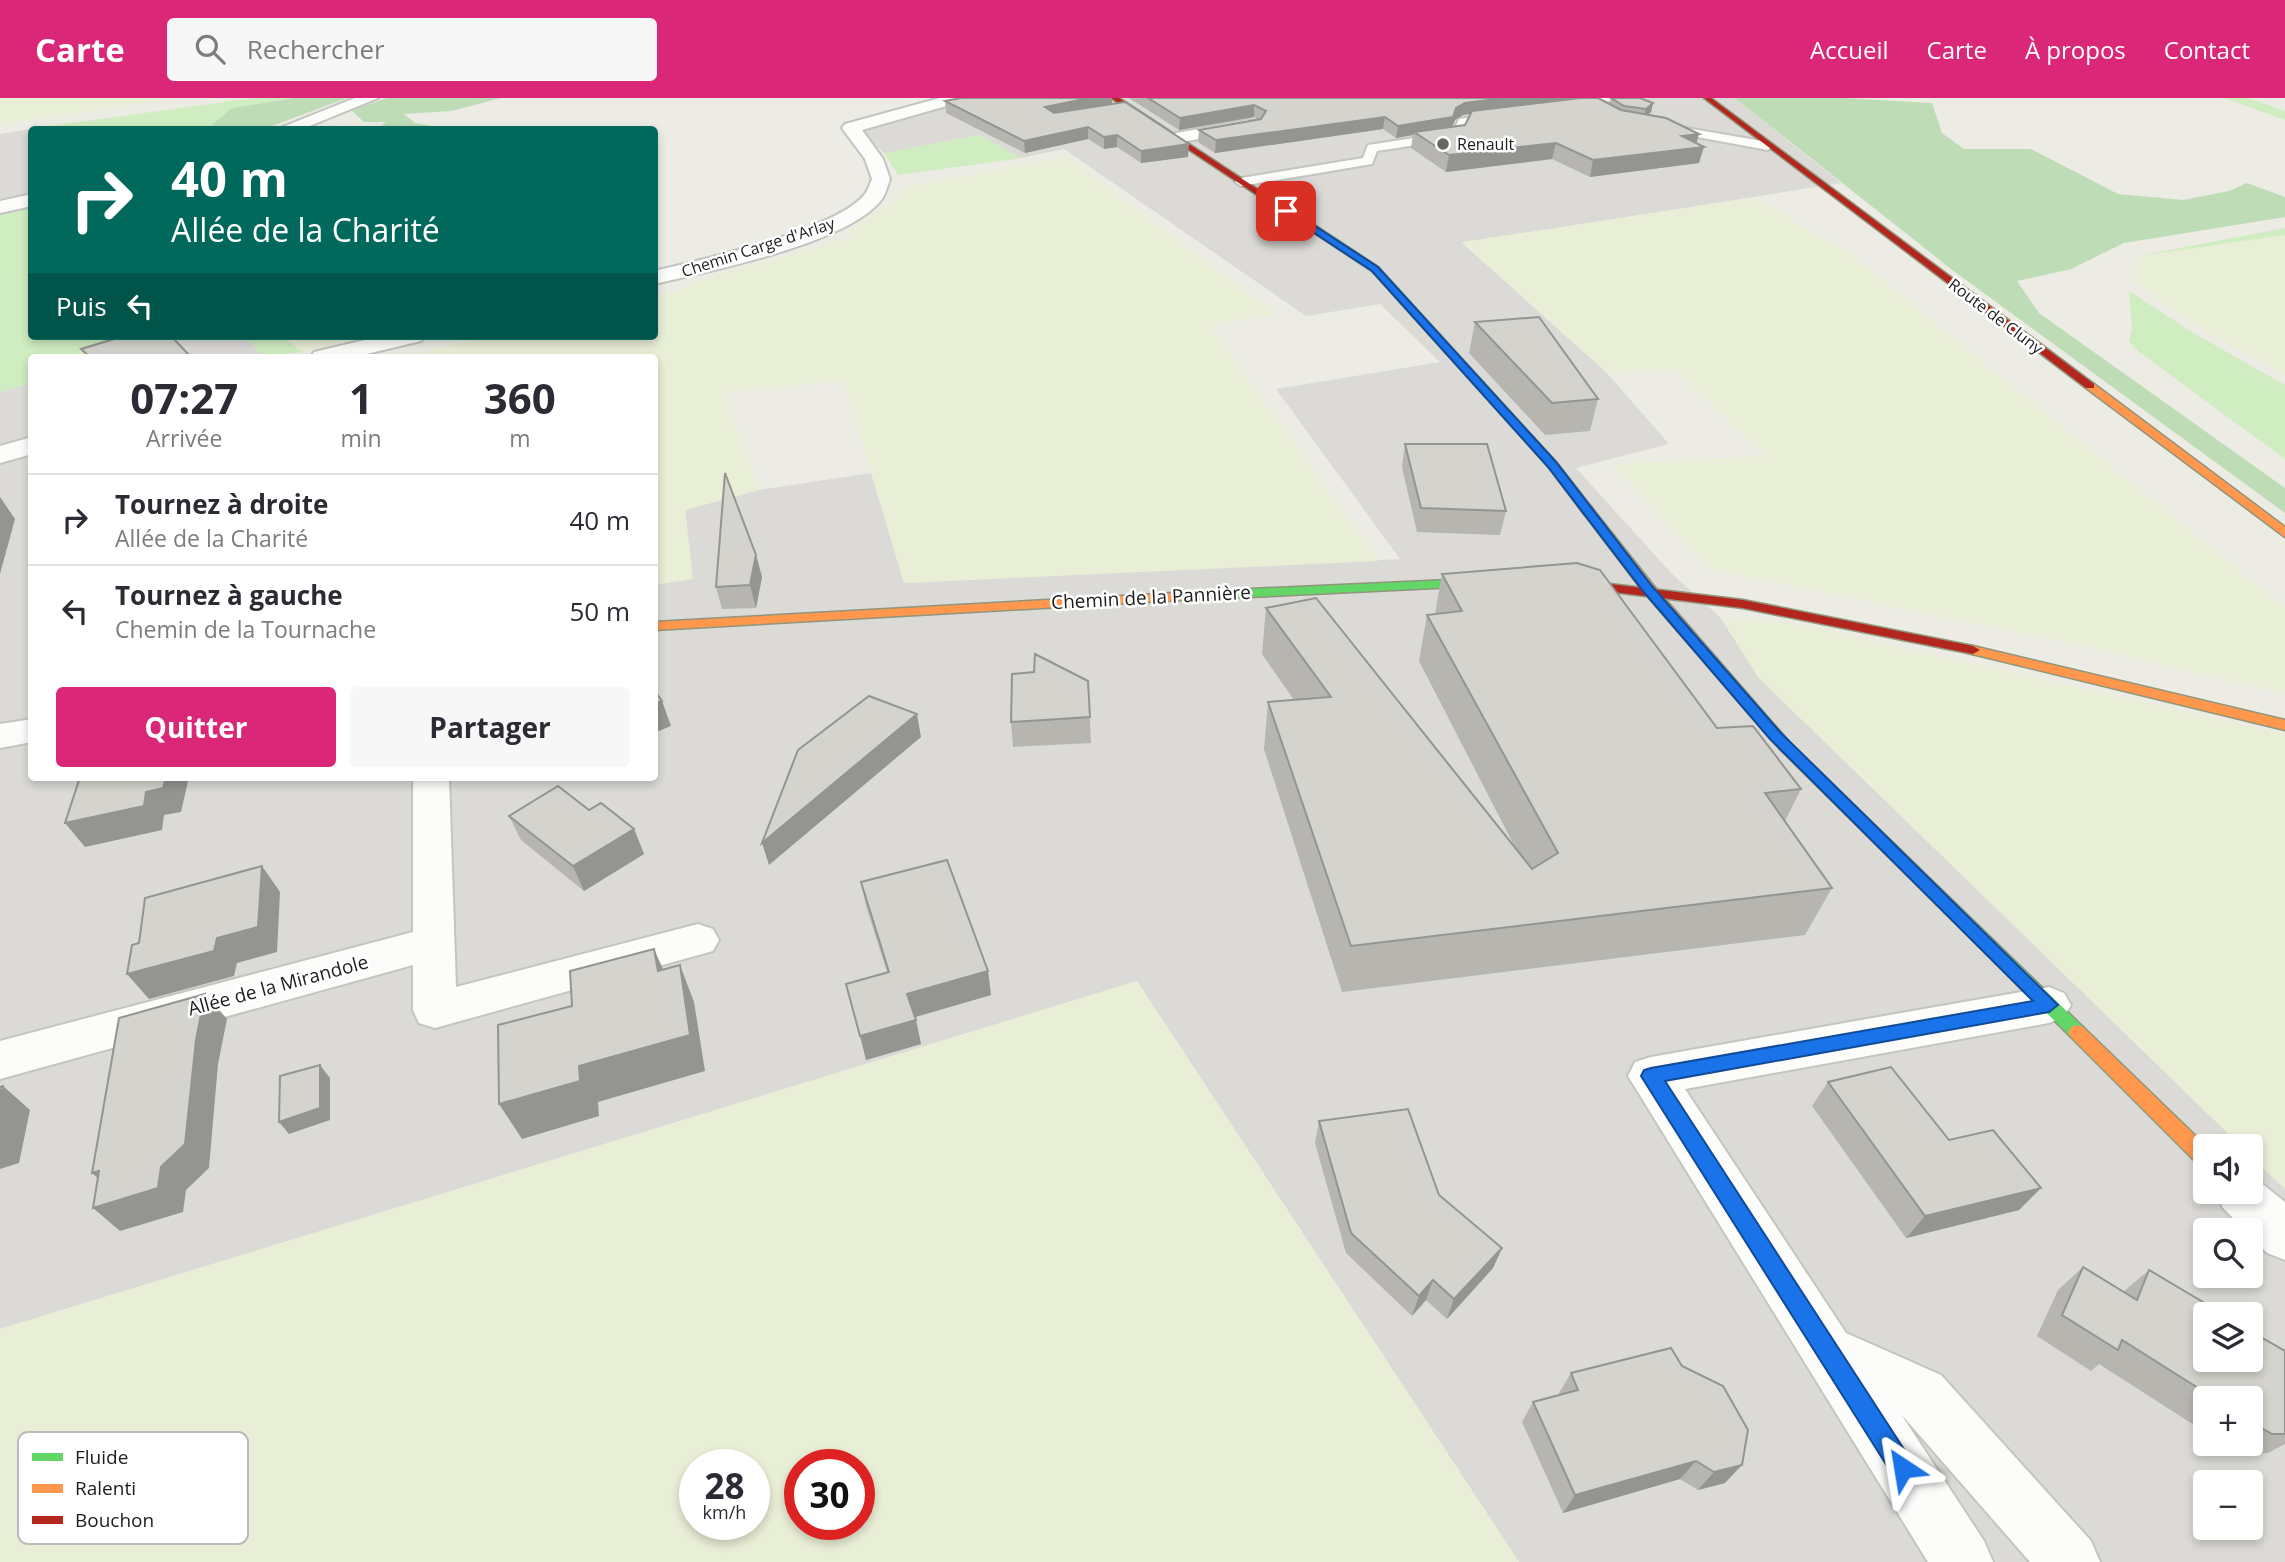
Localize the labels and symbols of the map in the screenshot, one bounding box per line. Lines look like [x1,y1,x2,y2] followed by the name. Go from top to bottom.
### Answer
[1457,133,1514,155] place label: Renault
[1435,136,1451,152] marker: Renault
[1256,181,1316,241] pin
[679,212,838,282] street label: Chemin Carge d'Arlay
[1944,273,2048,359] street label: Route de Cluny
[1050,579,1252,615] street label: Chemin de la Pannière
[185,948,371,1022] street label: Allée de la Mirandole
[1866,1431,1940,1505] position arrow
[18,1432,248,1544] legend
[75,1444,128,1470] text: Fluide
[784,1449,875,1540] speed limit sign: 30
[75,1475,136,1501] text: Ralenti
[75,1507,154,1533] text: Bouchon

